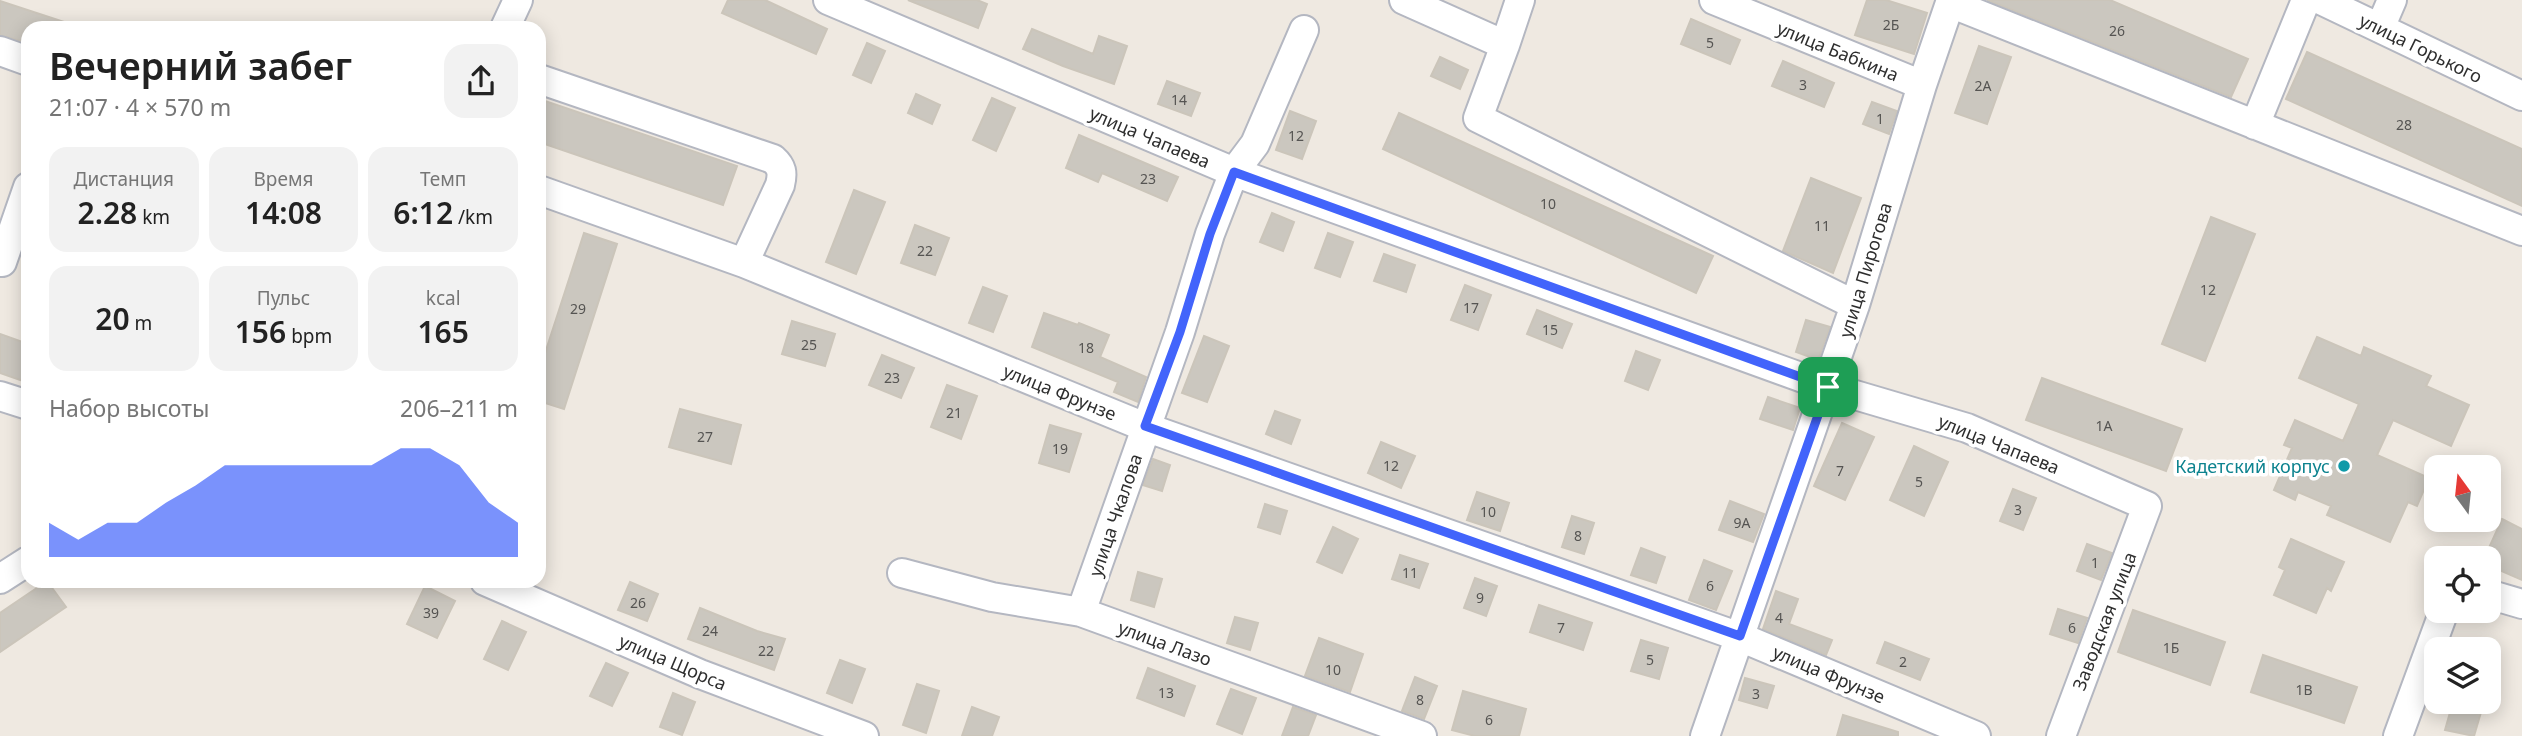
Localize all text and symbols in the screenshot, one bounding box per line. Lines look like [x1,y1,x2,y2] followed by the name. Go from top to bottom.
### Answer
[2356,8,2486,88] street label: улица Горького
[1883,15,1899,34] house number: 2Б
[1774,16,1902,86] street label: улица Бабкина
[2109,21,2125,40] house number: 26
[1706,33,1714,52] house number: 5
[49,39,352,91] text: Вечерний забег
[444,44,518,118] button: share
[1799,75,1807,94] house number: 3
[1975,76,1992,95] house number: 2А
[1171,90,1187,109] house number: 14
[49,91,231,123] text: 21:07 · 4 × 570 m
[1086,101,1214,173] street label: улица Чапаева
[1876,109,1884,128] house number: 1
[2396,115,2412,134] house number: 28
[1288,126,1304,145] house number: 12
[74,166,174,192] text: Дистанция
[254,166,313,192] text: Время
[420,166,466,192] text: Темп
[1140,169,1156,188] house number: 23
[78,192,137,233] text: 2.28
[245,192,322,233] text: 14:08
[393,192,453,233] text: 6:12
[1540,194,1556,213] house number: 10
[1833,199,1897,341] street label: улица Пирогова
[137,204,170,230] text: km
[453,204,493,230] text: /km
[1814,216,1830,235] house number: 11
[917,241,933,260] house number: 22
[2200,280,2216,299] house number: 12
[257,285,310,311] text: Пульс
[426,285,461,311] text: kcal
[95,298,130,339] text: 20
[1463,298,1479,317] house number: 17
[570,299,586,318] house number: 29
[130,310,152,336] text: m
[235,311,286,352] text: 156
[417,311,469,352] text: 165
[1542,320,1558,339] house number: 15
[286,323,332,349] text: bpm
[801,335,817,354] house number: 25
[1078,338,1094,357] house number: 18
[1798,357,1858,417] pin
[1000,358,1120,426] street label: улица Фрунзе
[884,368,900,387] house number: 23
[1809,368,1847,406] icon: arrive
[49,392,209,424] text: Набор высоты
[400,392,518,424] text: 206–211 m
[946,403,962,422] house number: 21
[1935,409,2063,479] street label: улица Чапаева
[2096,416,2113,435] house number: 1А
[697,427,713,446] house number: 27
[1052,439,1068,458] house number: 19
[1083,450,1147,580] street label: улица Чкалова
[2175,454,2330,478] place label: Кадетский корпус
[2424,455,2501,532] north arrow
[2424,455,2501,714] map controls
[1383,456,1399,475] house number: 12
[2336,458,2352,474] marker: Кадетский корпус
[1836,461,1844,480] house number: 7
[1915,472,1923,491] house number: 5
[2014,500,2022,519] house number: 3
[1480,502,1496,521] house number: 10
[1734,513,1751,532] house number: 9А
[1574,526,1582,545] house number: 8
[2424,546,2501,623] button: locate
[2067,548,2141,694] street label: Заводская улица
[2091,553,2099,572] house number: 1
[1402,563,1418,582] house number: 11
[1706,576,1714,595] house number: 6
[1476,588,1484,607] house number: 9
[630,593,646,612] house number: 26
[423,603,439,622] house number: 39
[1775,608,1783,627] house number: 4
[1115,615,1215,671] street label: улица Лазо
[1557,618,1565,637] house number: 7
[2068,618,2076,637] house number: 6
[702,621,718,640] house number: 24
[616,629,730,695] street label: улица Щорса
[2424,637,2501,714] button: layers
[2163,638,2179,657] house number: 1Б
[1769,640,1889,708] street label: улица Фрунзе
[758,641,774,660] house number: 22
[1646,650,1654,669] house number: 5
[1899,652,1907,671] house number: 2
[1325,660,1341,679] house number: 10
[2295,680,2313,699] house number: 1В
[1158,683,1174,702] house number: 13
[1752,684,1760,703] house number: 3
[1416,690,1424,709] house number: 8
[1485,710,1493,729] house number: 6

